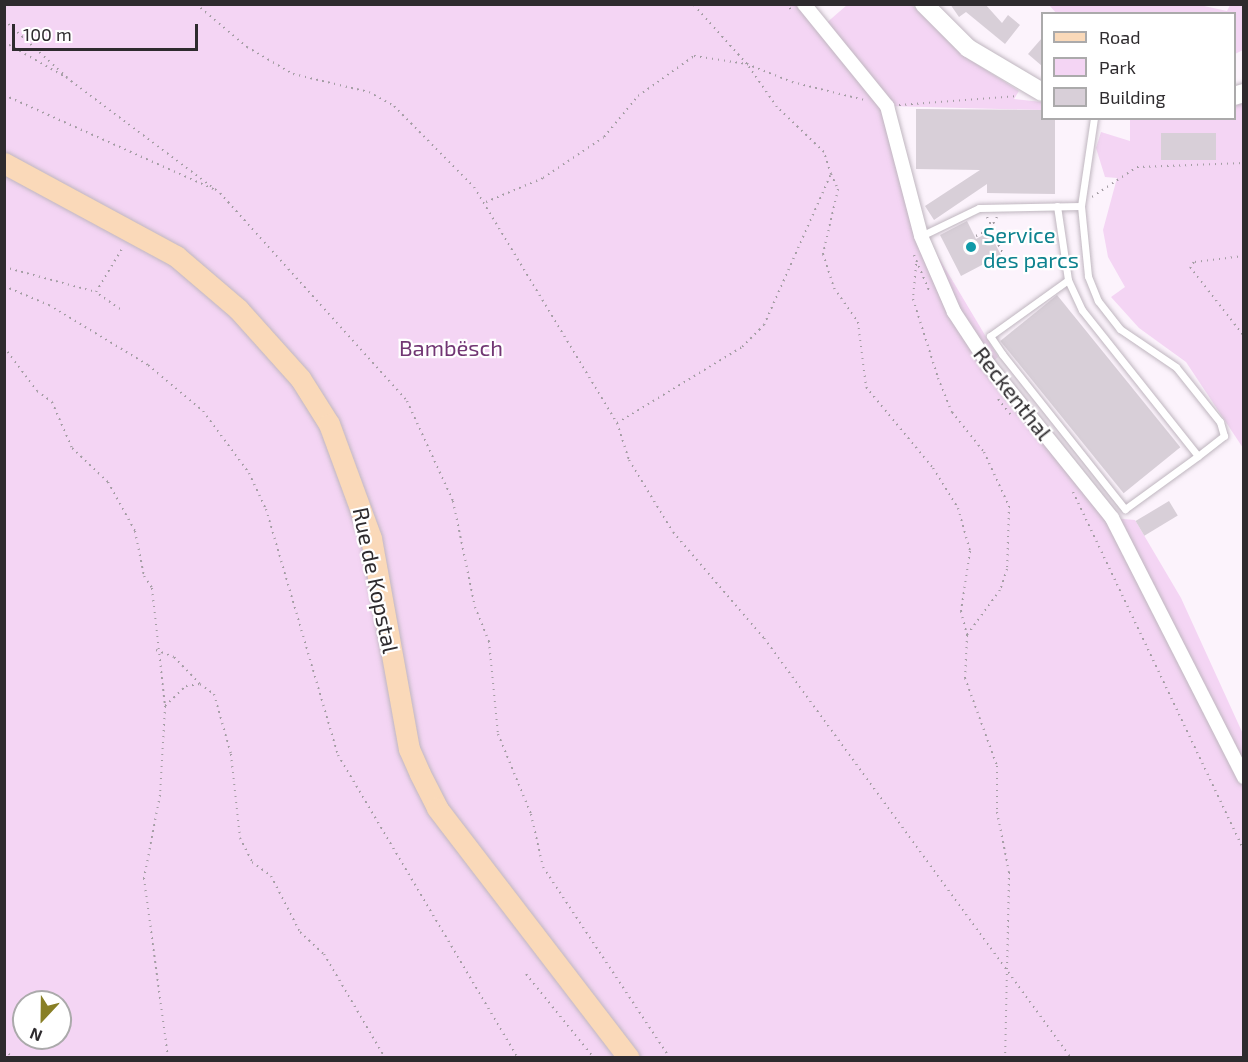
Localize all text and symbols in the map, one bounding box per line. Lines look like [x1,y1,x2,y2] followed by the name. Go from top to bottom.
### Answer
[15,12,201,50] scale bar
[1041,12,1236,120] legend
[23,23,72,45] text: 100 m
[1099,26,1140,48] text: Road
[1099,56,1136,78] text: Park
[1099,86,1166,108] text: Building
[983,221,1079,272] place label: Service des parcs
[964,240,978,254] marker: Service des parcs
[399,335,503,361] park label: Bambësch
[968,341,1058,445] street label: Reckenthal
[348,505,404,655] street label: Rue de Kopstal
[12,990,72,1050] north arrow
[27,1024,45,1046] text: N

